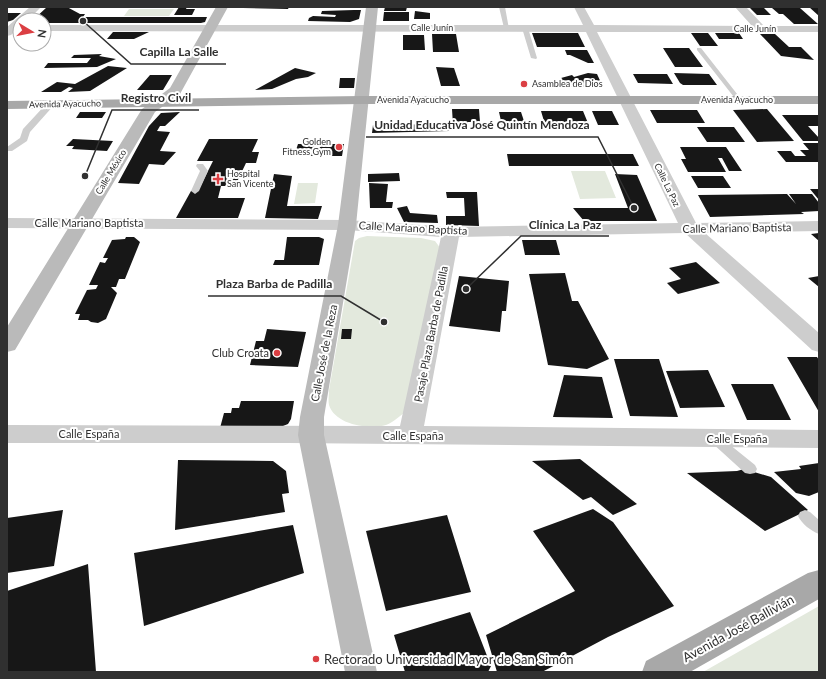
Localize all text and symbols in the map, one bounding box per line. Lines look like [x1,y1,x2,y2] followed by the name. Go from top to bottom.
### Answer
[12,12,52,52] north arrow
[411,22,453,33] street label: Calle Junín
[734,23,776,34] street label: Calle Junín
[35,29,49,39] text: N
[131,40,226,64] callout: Capilla La Salle
[139,44,219,59] text: Capilla La Salle
[532,78,603,89] place label: Asamblea de Dios
[519,79,529,89] marker: Asamblea de Dios
[112,86,199,110] callout: Registro Civil
[121,90,191,105] text: Registro Civil
[377,94,449,105] street label: Avenida Ayacucho
[701,94,773,105] street label: Avenida Ayacucho
[29,97,101,110] street label: Avenida Ayacucho
[366,113,598,137] callout: Unidad Educativa José Quintín Mendoza
[374,117,590,132] text: Unidad Educativa José Quintín Mendoza
[282,136,331,157] place label: Golden Fitness Gym
[334,142,344,152] marker: Golden Fitness Gym
[93,147,128,196] street label: Calle México
[652,161,683,208] street label: Calle La Paz
[227,168,274,189] place label: Hospital San Vicente
[212,173,224,185] marker: Hospital San Vicente
[521,212,609,236] callout: Clínica La Paz
[35,216,143,229] street label: Calle Mariano Baptista
[529,217,602,232] text: Clínica La Paz
[358,218,468,237] street label: Calle Mariano Baptista
[682,220,792,235] street label: Calle Mariano Baptista
[411,265,450,403] street label: Pasaje Plaza Barba de Padilla
[208,272,341,296] callout: Plaza Barba de Padilla
[216,276,332,291] text: Plaza Barba de Padilla
[308,303,339,403] street label: Calle José de la Reza
[212,346,269,359] place label: Club Croata
[272,348,282,358] marker: Club Croata
[59,427,119,440] street label: Calle España
[383,429,443,442] street label: Calle España
[707,432,767,445] street label: Calle España
[680,591,796,665] street label: Avenida José Ballivián
[324,651,574,667] place label: Rectorado Universidad Mayor de San Simón
[311,654,321,664] marker: Rectorado Universidad Mayor de San Simón

